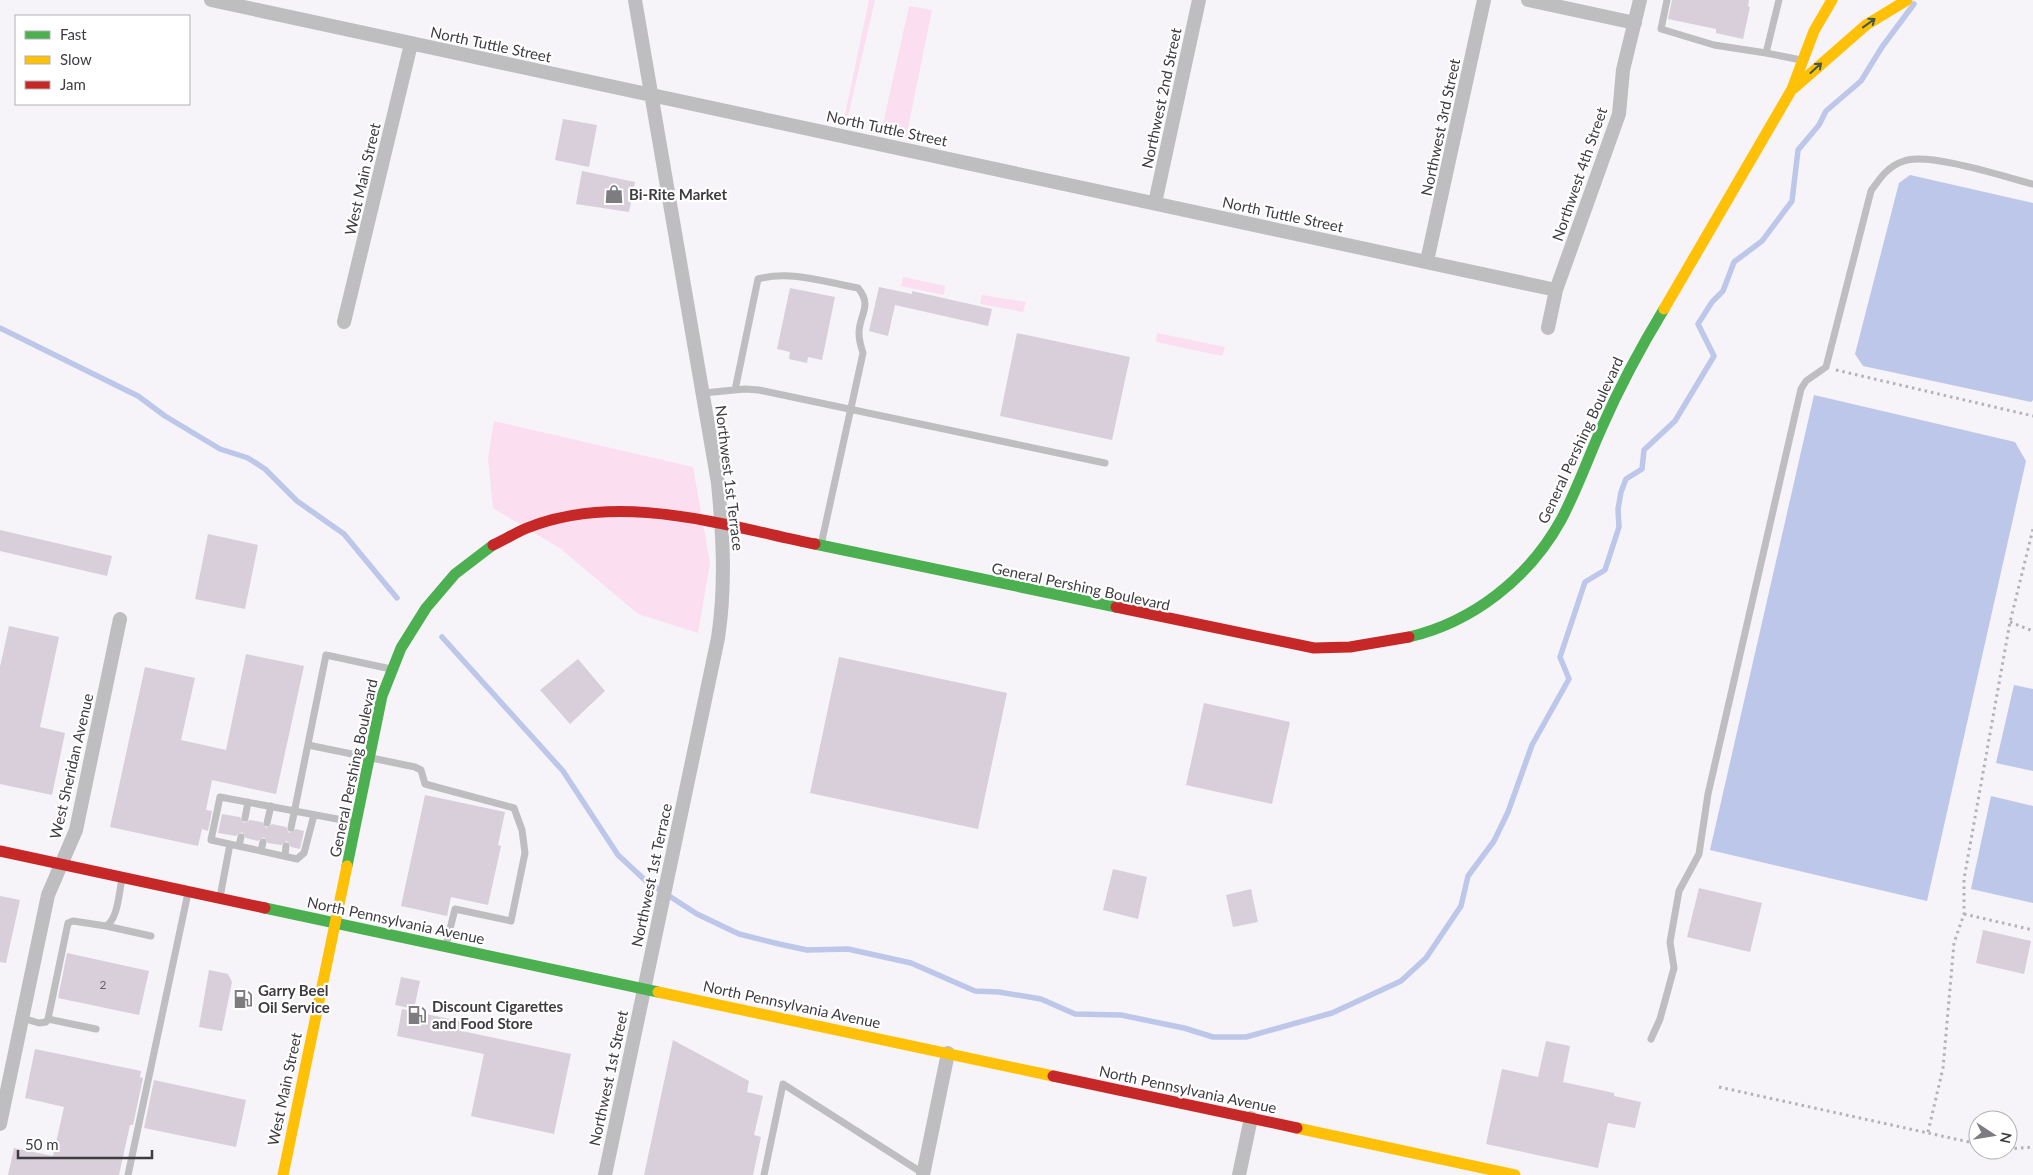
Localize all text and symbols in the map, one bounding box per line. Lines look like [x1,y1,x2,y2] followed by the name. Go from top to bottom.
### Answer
[15,15,190,105] legend
[1862,18,1876,28] one-way arrow
[429,22,554,66] street label: North Tuttle Street
[60,25,87,43] text: Fast
[1137,26,1185,170] street label: Northwest 2nd Street
[60,50,92,68] text: Slow
[1417,56,1463,197] street label: Northwest 3rd Street
[1809,63,1822,74] one-way arrow
[60,75,86,93] text: Jam
[1548,104,1610,243] street label: Northwest 4th Street
[825,106,950,150] street label: North Tuttle Street
[340,120,384,237] street label: West Main Street
[603,183,625,205] shop icon: Bi-Rite Market
[629,185,727,203] place label: Bi-Rite Market
[1221,192,1346,236] street label: North Tuttle Street
[1533,354,1627,526] street label: General Pershing Boulevard
[712,404,748,552] street label: Northwest 1st Terrace
[990,558,1172,614] street label: General Pershing Boulevard
[325,677,381,859] street label: General Pershing Boulevard
[45,691,97,841] street label: West Sheridan Avenue
[627,801,675,948] street label: Northwest 1st Terrace
[306,892,487,948] street label: North Pennsylvania Avenue
[702,976,883,1032] street label: North Pennsylvania Avenue
[100,977,107,992] house number: 2
[258,981,330,1016] place label: Garry Beel Oil Service
[232,988,254,1010] fuel station icon: Garry Beel Oil Service
[432,997,564,1032] place label: Discount Cigarettes and Food Store
[406,1004,428,1026] fuel station icon: Discount Cigarettes and Food Store
[585,1008,631,1147] street label: Northwest 1st Street
[263,1030,305,1147] street label: West Main Street
[1098,1061,1279,1117] street label: North Pennsylvania Avenue
[1968,1110,2018,1160] north arrow
[18,1128,151,1160] scale bar
[1997,1131,2016,1145] text: N
[25,1135,59,1153] text: 50 m

